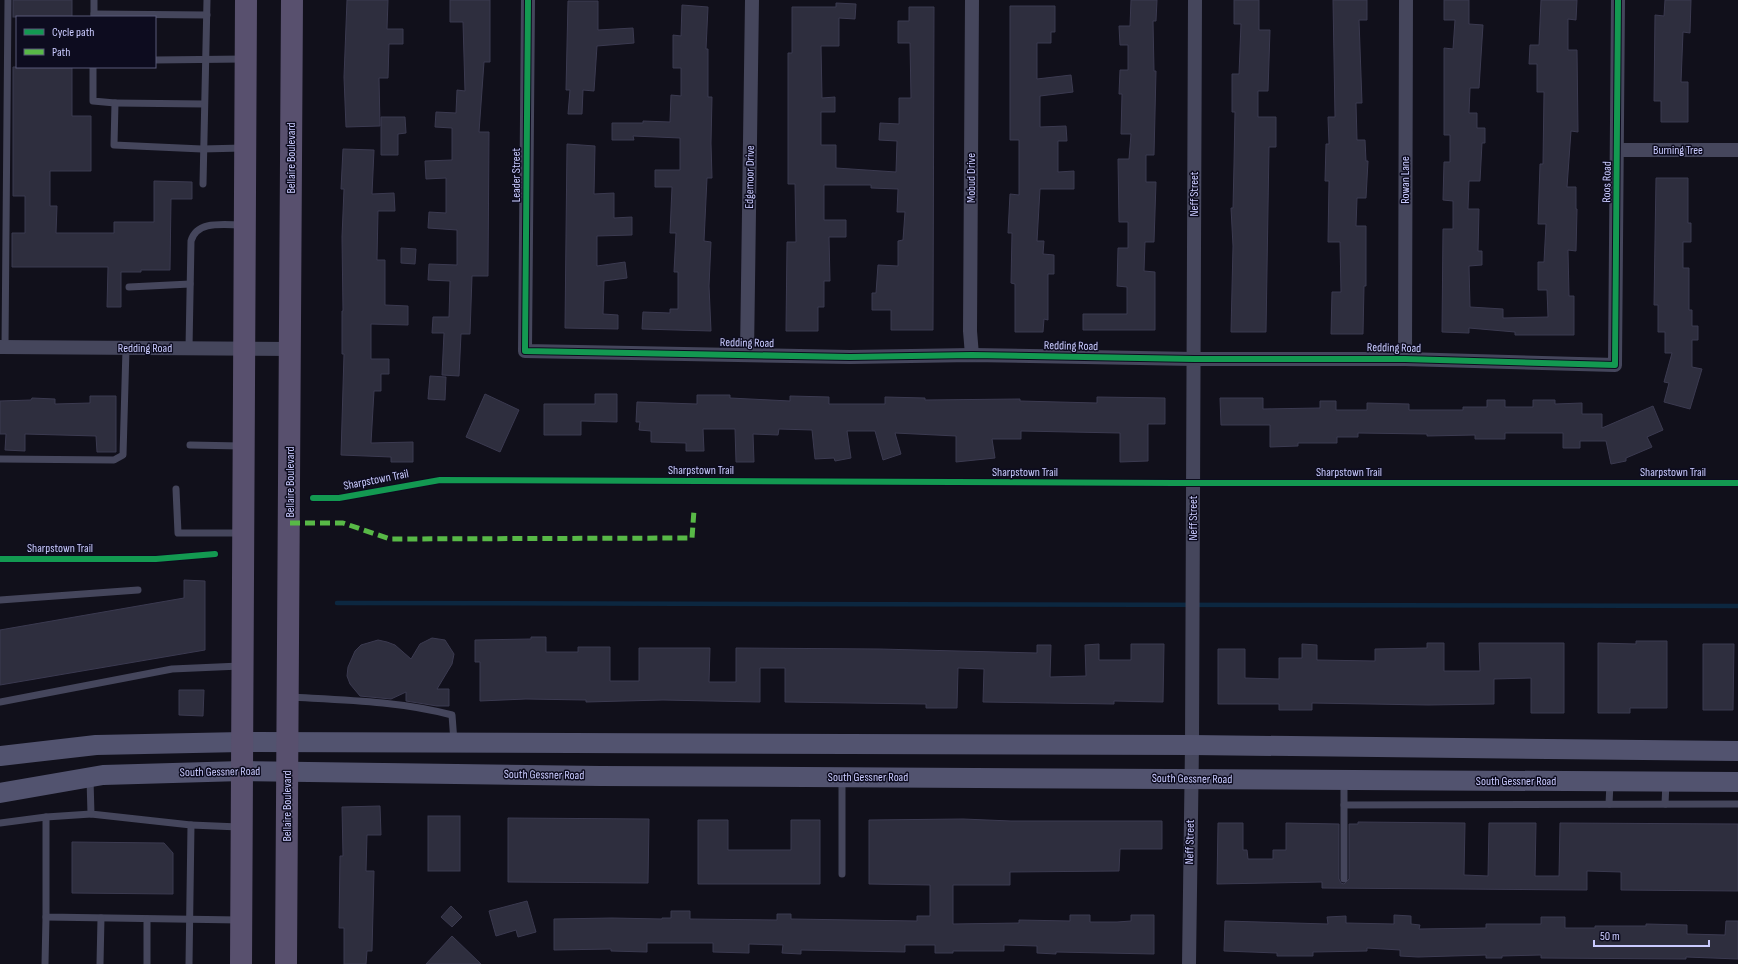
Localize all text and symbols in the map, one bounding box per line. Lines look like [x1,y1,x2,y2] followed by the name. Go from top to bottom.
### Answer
[16,16,156,68] legend
[52,25,94,40] text: Cycle path
[52,45,70,60] text: Path
[284,122,299,194] street label: Bellaire Boulevard
[1653,143,1703,158] street label: Burning Tree
[742,145,758,209] street label: Edgemoor Drive
[509,148,524,202] street label: Leader Street
[964,153,979,203] street label: Mobud Drive
[1398,156,1413,204] street label: Rowan Lane
[1599,161,1615,203] street label: Roos Road
[1187,171,1202,217] street label: Neff Street
[720,335,774,351] street label: Redding Road
[1044,338,1098,354] street label: Redding Road
[1367,340,1421,356] street label: Redding Road
[118,341,172,356] street label: Redding Road
[283,446,298,518] street label: Bellaire Boulevard
[668,463,734,478] street label: Sharpstown Trail
[992,465,1058,480] street label: Sharpstown Trail
[1316,465,1382,480] street label: Sharpstown Trail
[1640,465,1706,480] street label: Sharpstown Trail
[342,466,410,494] street label: Sharpstown Trail
[1186,495,1201,541] street label: Neff Street
[27,541,93,556] street label: Sharpstown Trail
[180,764,260,780] street label: South Gessner Road
[504,767,584,783] street label: South Gessner Road
[280,770,295,842] street label: Bellaire Boulevard
[828,770,908,785] street label: South Gessner Road
[1152,771,1232,787] street label: South Gessner Road
[1476,774,1556,789] street label: South Gessner Road
[1182,819,1198,865] street label: Neff Street
[1594,922,1709,948] scale bar
[1600,929,1620,944] text: 50 m

